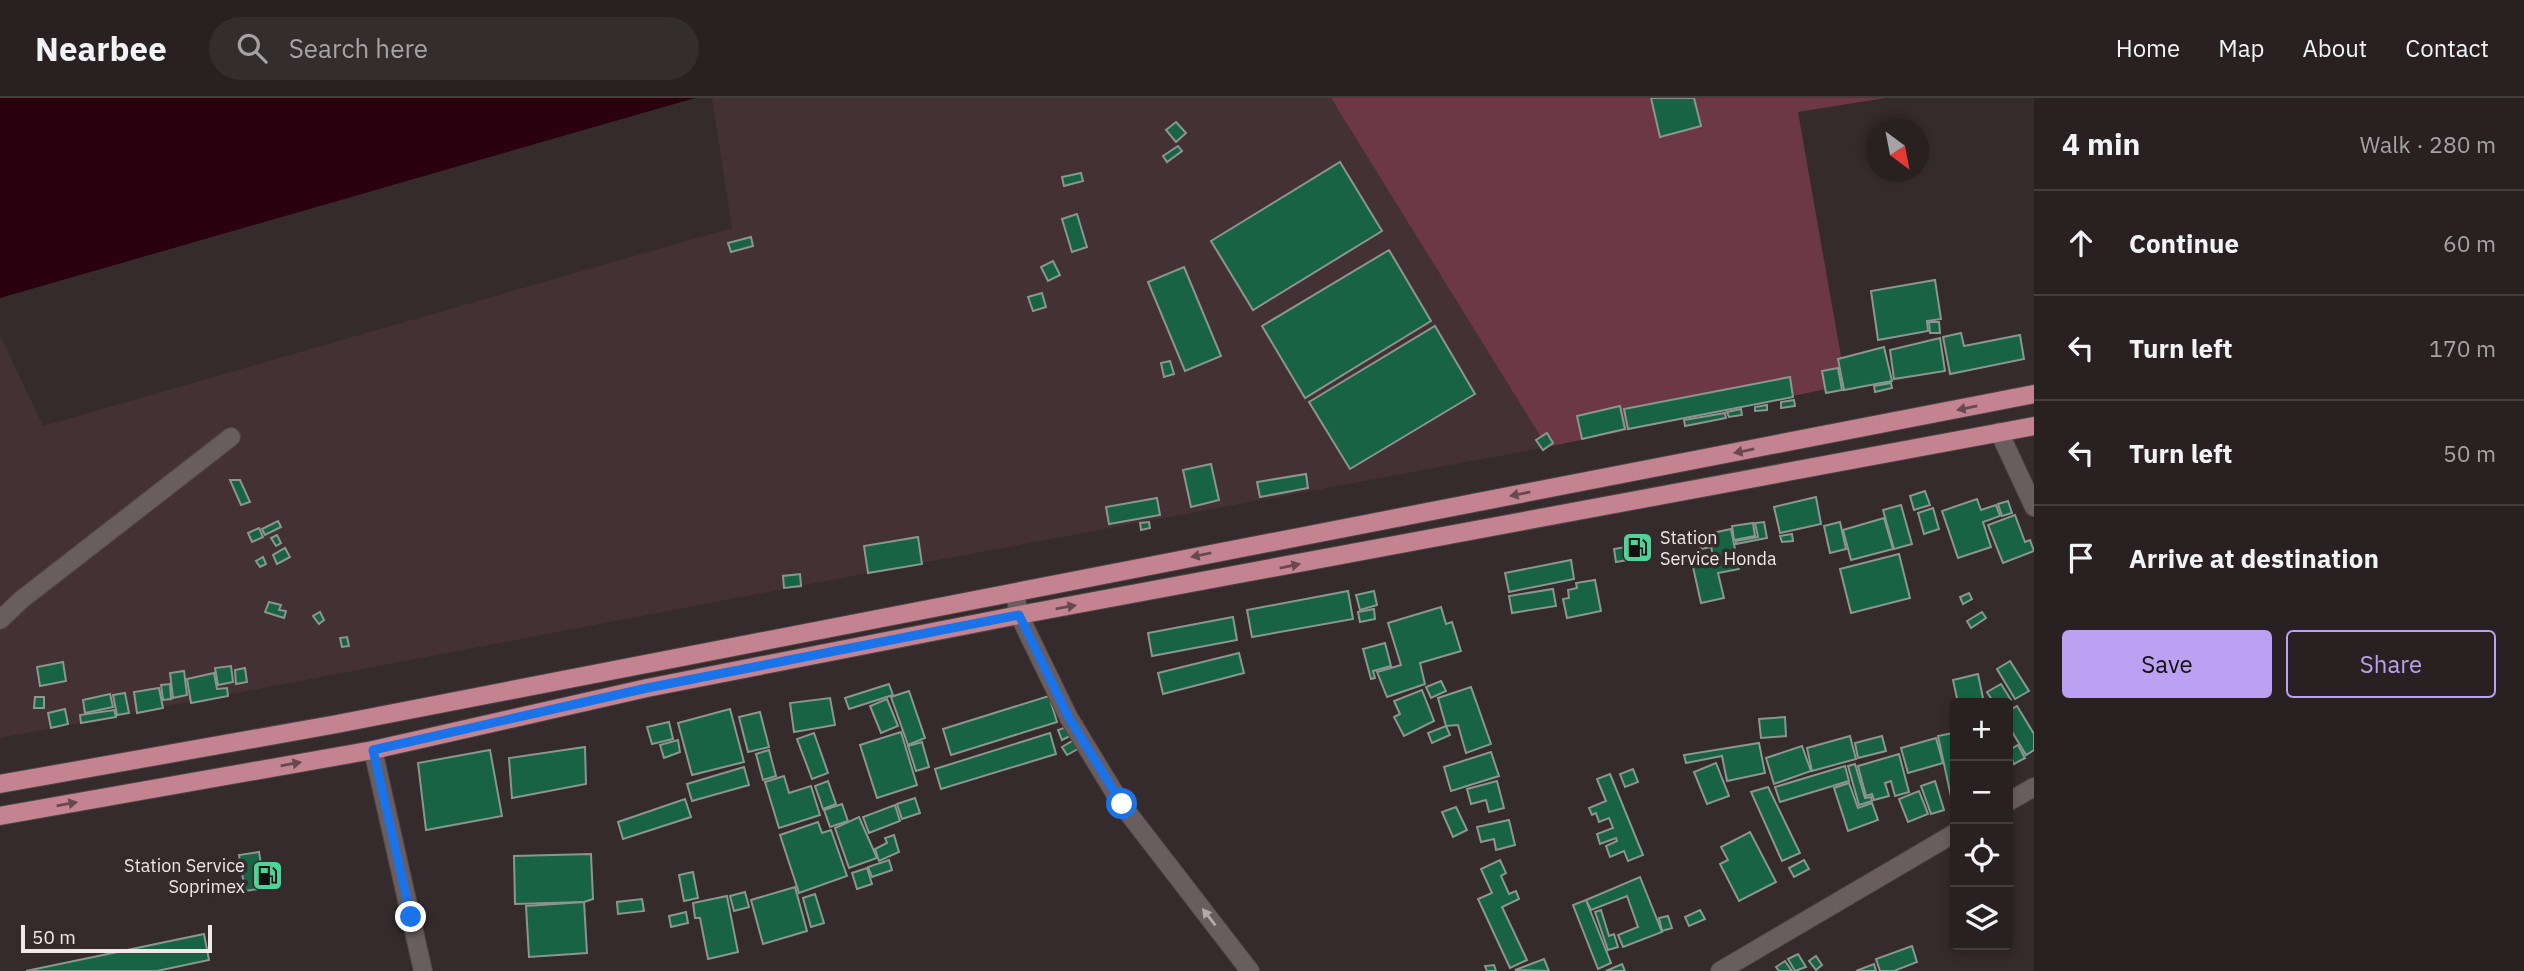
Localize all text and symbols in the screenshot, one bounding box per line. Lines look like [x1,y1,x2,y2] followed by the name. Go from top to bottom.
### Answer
[209,17,699,80] search box
[35,27,167,70] text: Nearbee
[233,29,271,67] icon: search
[289,31,428,65] text: Search here
[2116,32,2180,64] text: Home
[2218,32,2264,64] text: Map
[2302,32,2367,64] text: About
[2405,32,2489,64] text: Contact
[1866,119,1929,182] north arrow
[2062,124,2140,163] text: 4 min
[2360,129,2496,159] text: Walk · 280 m
[2062,224,2100,262] icon: ahead
[2129,226,2239,260] text: Continue
[2443,228,2496,258] text: 60 m
[2062,329,2100,367] icon: left
[2129,331,2232,365] text: Turn left
[2429,333,2496,363] text: 170 m
[1956,402,1978,413] one-way arrow
[2062,434,2100,472] icon: left
[2129,436,2232,470] text: Turn left
[2443,438,2496,468] text: 50 m
[1733,446,1755,457] one-way arrow
[1509,488,1531,499] one-way arrow
[1660,526,1777,570] place label: Station Service Honda
[1620,530,1654,564] fuel station icon: Station Service Honda
[2062,539,2100,577] icon: arrive
[2129,541,2379,575] text: Arrive at destination
[1190,550,1212,561] one-way arrow
[1279,560,1301,571] one-way arrow
[1055,601,1077,612] one-way arrow
[2062,630,2272,698] button: Save
[2286,630,2496,698] button: Share
[1950,698,2013,950] map controls
[1950,698,2013,761] button: +
[280,759,302,770] one-way arrow
[1950,761,2013,824] button: −
[1106,788,1137,819] route start
[56,799,78,810] one-way arrow
[1950,824,2013,887] button: locate
[124,854,245,898] place label: Station Service Soprimex
[251,858,285,892] fuel station icon: Station Service Soprimex
[1950,887,2013,950] button: layers
[395,901,426,932] route end
[1202,908,1216,926] one-way arrow
[21,922,212,954] scale bar
[32,925,76,949] text: 50 m

